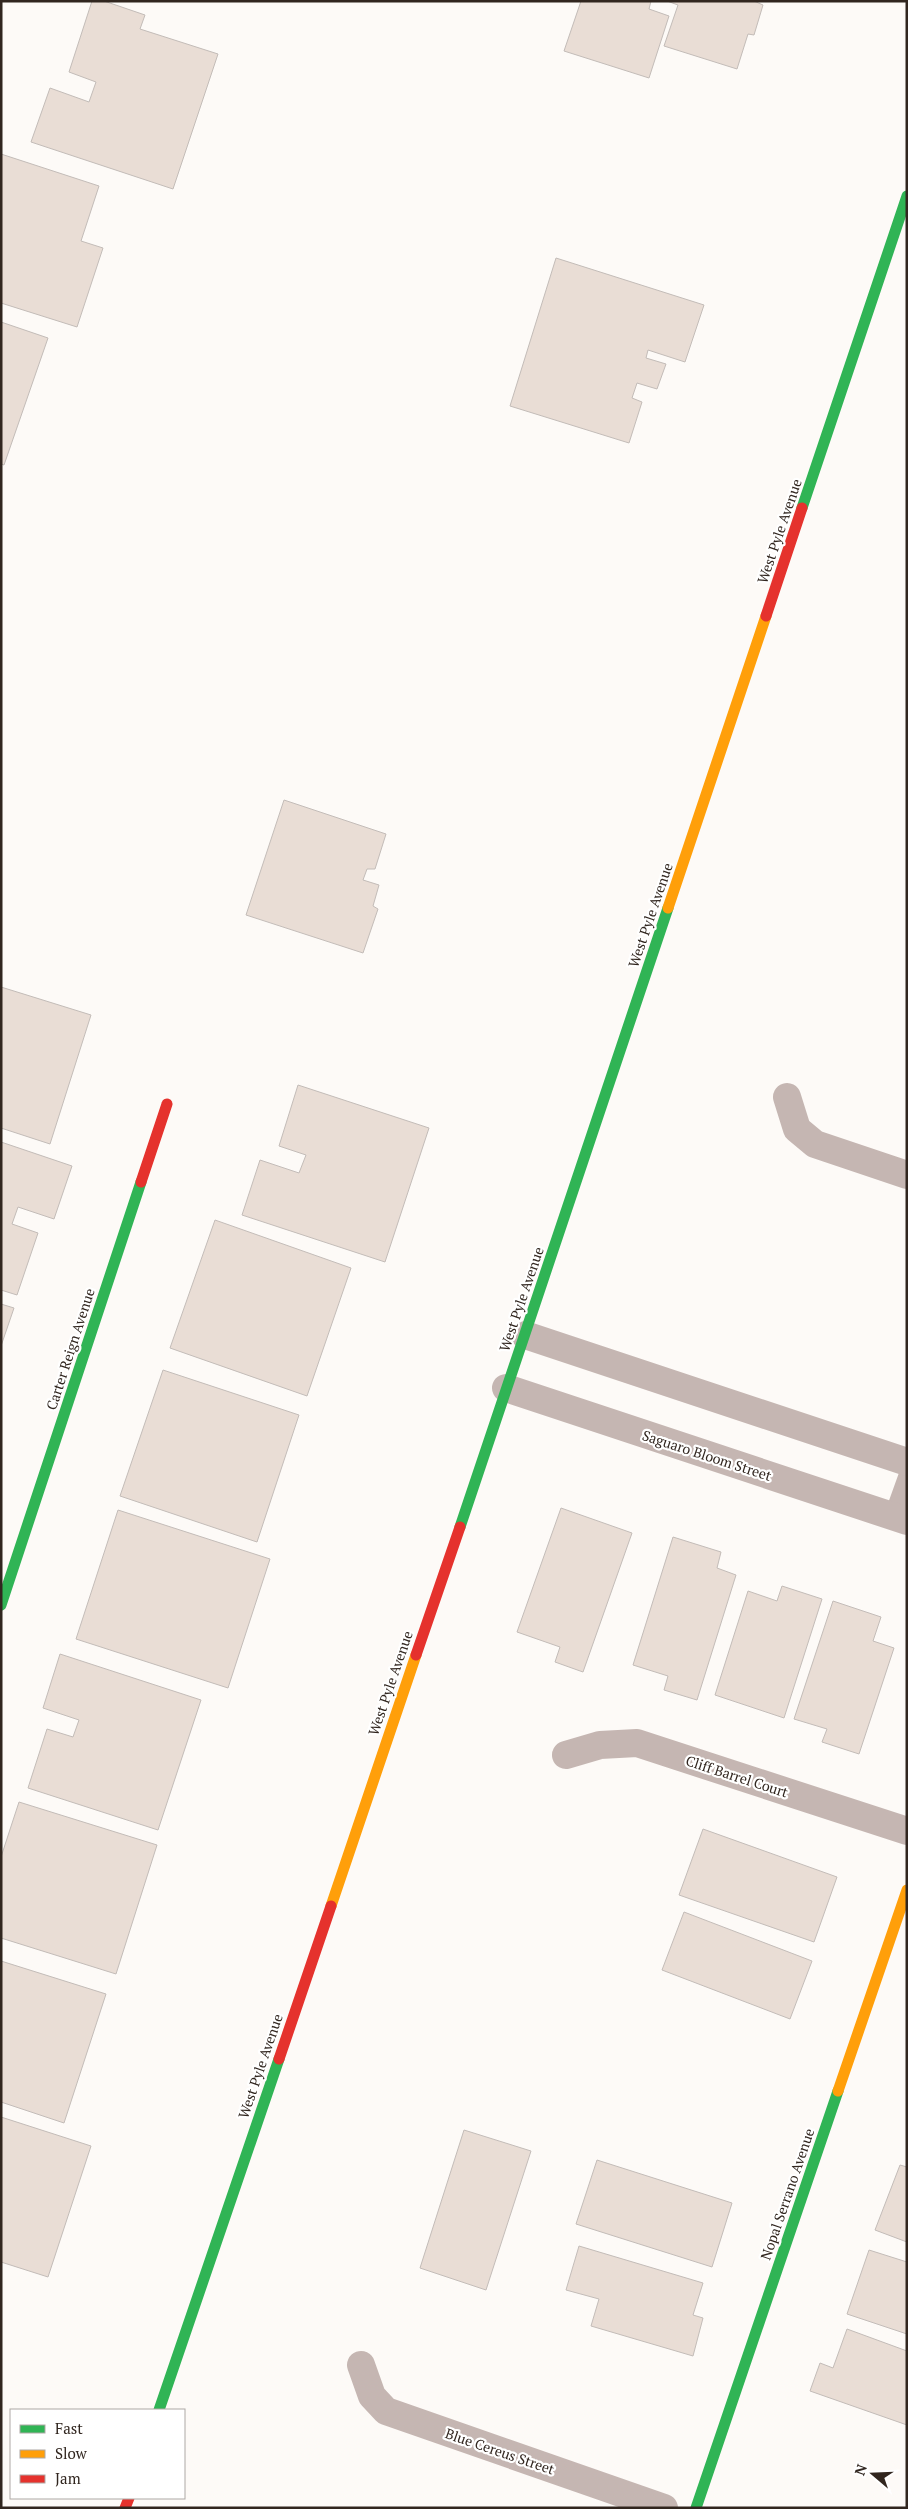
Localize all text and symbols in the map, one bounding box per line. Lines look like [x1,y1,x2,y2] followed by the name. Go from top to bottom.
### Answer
[752,476,806,586] street label: West Pyle Avenue
[623,860,677,970] street label: West Pyle Avenue
[494,1244,548,1354] street label: West Pyle Avenue
[41,1286,99,1412] street label: Carter Reign Avenue
[640,1425,775,1485] street label: Saguaro Bloom Street
[363,1628,417,1738] street label: West Pyle Avenue
[683,1751,791,1802] street label: Cliff Barrel Court
[233,2011,287,2121] street label: West Pyle Avenue
[756,2126,818,2262] street label: Nopal Serrano Avenue
[10,2409,185,2499] legend
[55,2418,83,2438] text: Fast
[443,2423,558,2479] street label: Blue Cereus Street
[55,2443,88,2463] text: Slow
[848,2449,898,2499] north arrow
[850,2461,871,2478] text: N
[55,2468,81,2488] text: Jam

